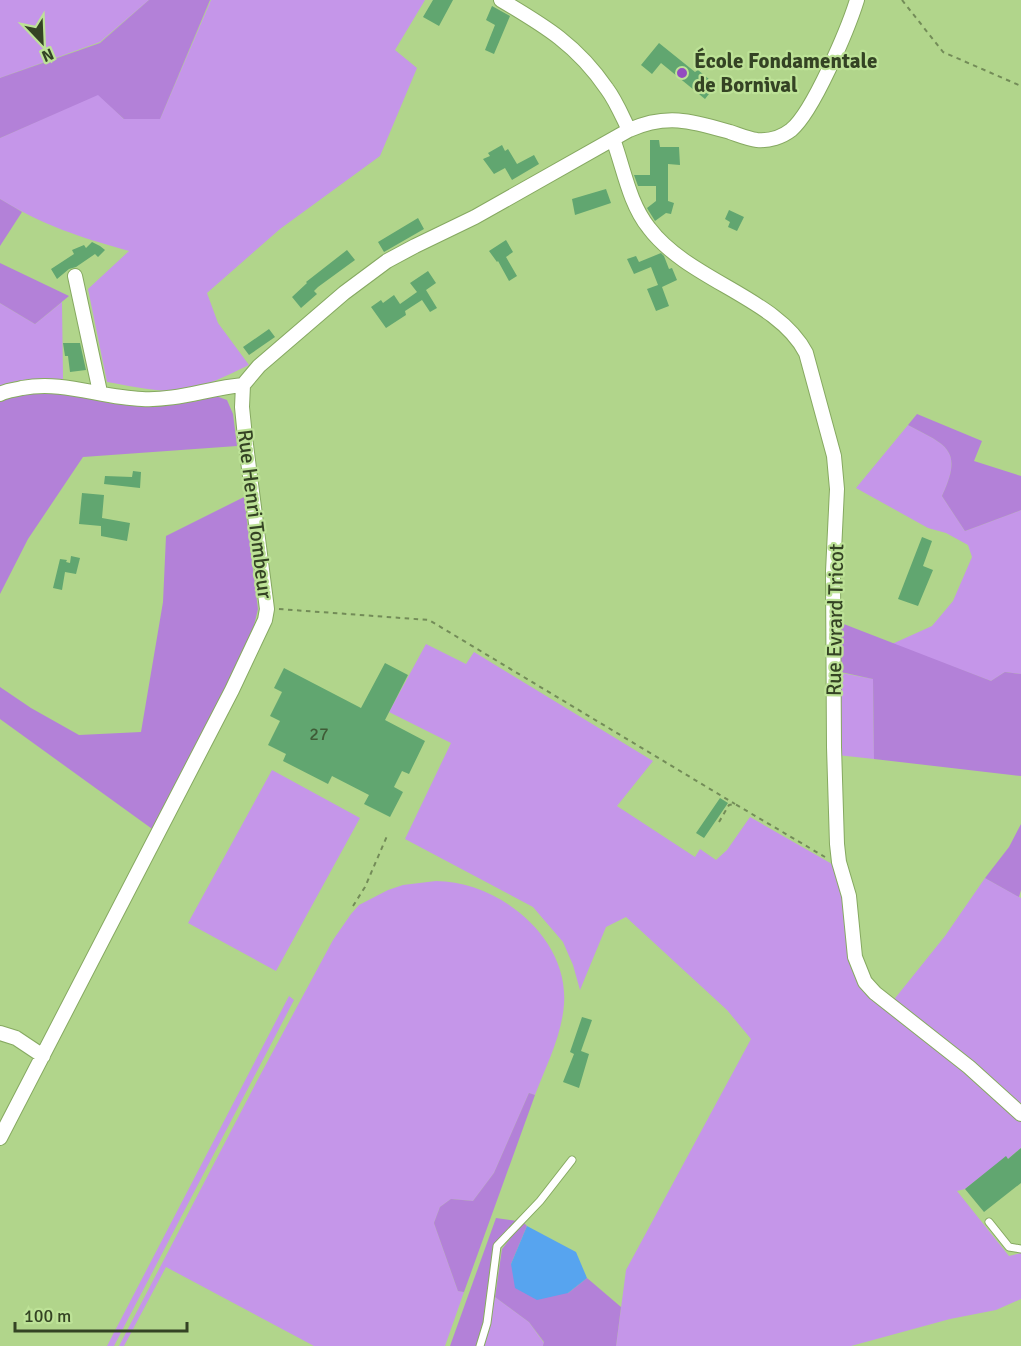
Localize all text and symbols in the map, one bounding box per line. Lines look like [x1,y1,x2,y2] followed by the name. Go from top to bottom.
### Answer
[12,12,72,72] north arrow
[38,44,57,66] text: N
[694,47,877,98] place label: École Fondamentale de Bornival
[675,66,689,80] marker: École Fondamentale de Bornival
[232,428,278,600] street label: Rue Henri Tombeur
[821,544,849,696] street label: Rue Evrard Tricot
[309,723,329,745] house number: 27
[15,1295,188,1333] scale bar
[24,1305,71,1327] text: 100 m

